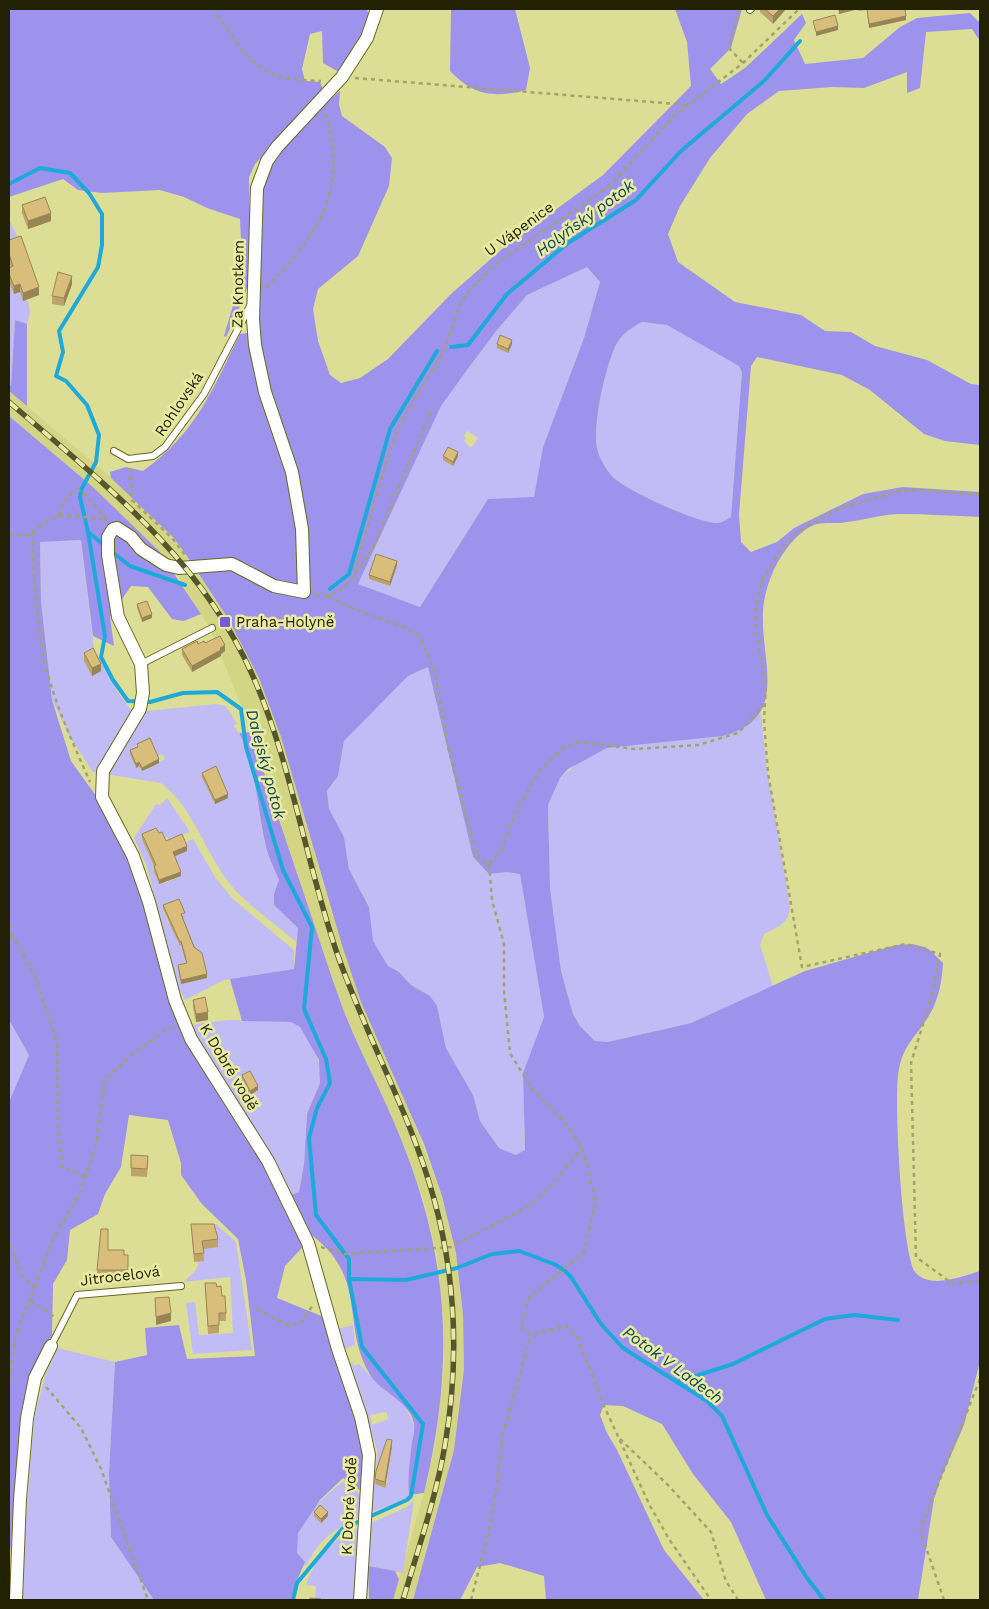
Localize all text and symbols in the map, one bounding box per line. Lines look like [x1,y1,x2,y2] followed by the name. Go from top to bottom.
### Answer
[532,175,639,260] water label: Holyňský potok
[481,198,557,260] street label: U Vápenice
[228,240,248,328] street label: Za Knotkem
[151,368,207,440] street label: Rohlovská
[236,613,335,631] place label: Praha-Holyně
[218,615,232,629] marker: Praha-Holyně
[242,707,290,822] water label: Dalejský potok
[196,1020,262,1114] street label: K Dobré vodě
[79,1262,161,1290] street label: Jitrocelová
[619,1322,727,1408] water label: Potok V Ladech
[337,1457,361,1555] street label: K Dobré vodě

